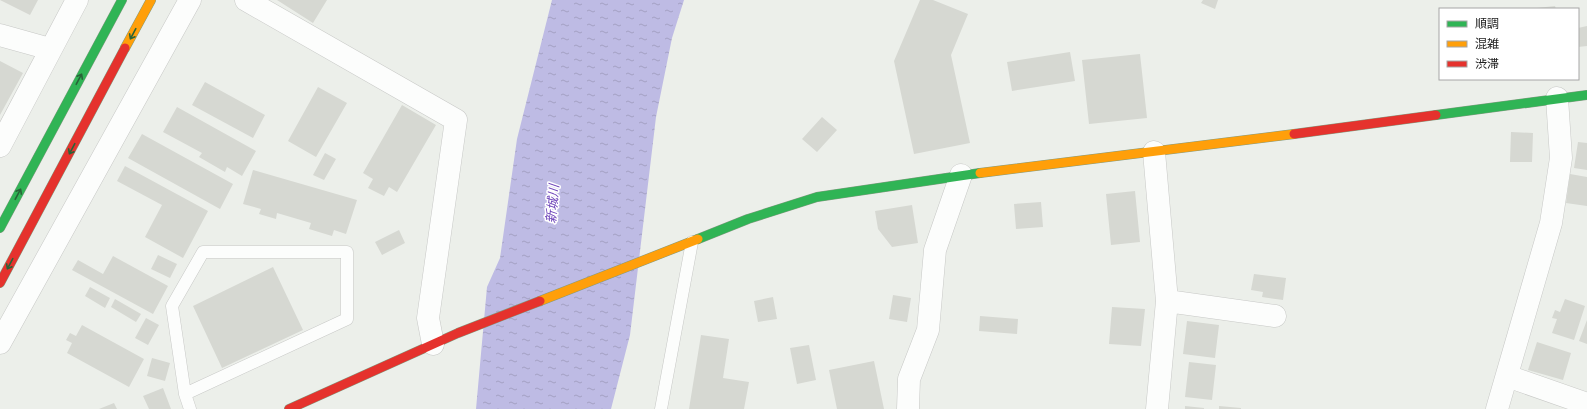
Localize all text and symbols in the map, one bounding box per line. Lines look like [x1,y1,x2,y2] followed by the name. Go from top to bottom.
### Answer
[1439,8,1579,80] legend
[1475,16,1499,33] text: 順調
[129,28,136,40] one-way arrow
[1475,36,1499,53] text: 混雑
[1475,56,1499,73] text: 渋滞
[76,73,84,85] one-way arrow
[67,143,75,155] one-way arrow
[542,182,564,224] water label: 新城川
[15,188,23,200] one-way arrow
[6,257,14,269] one-way arrow

